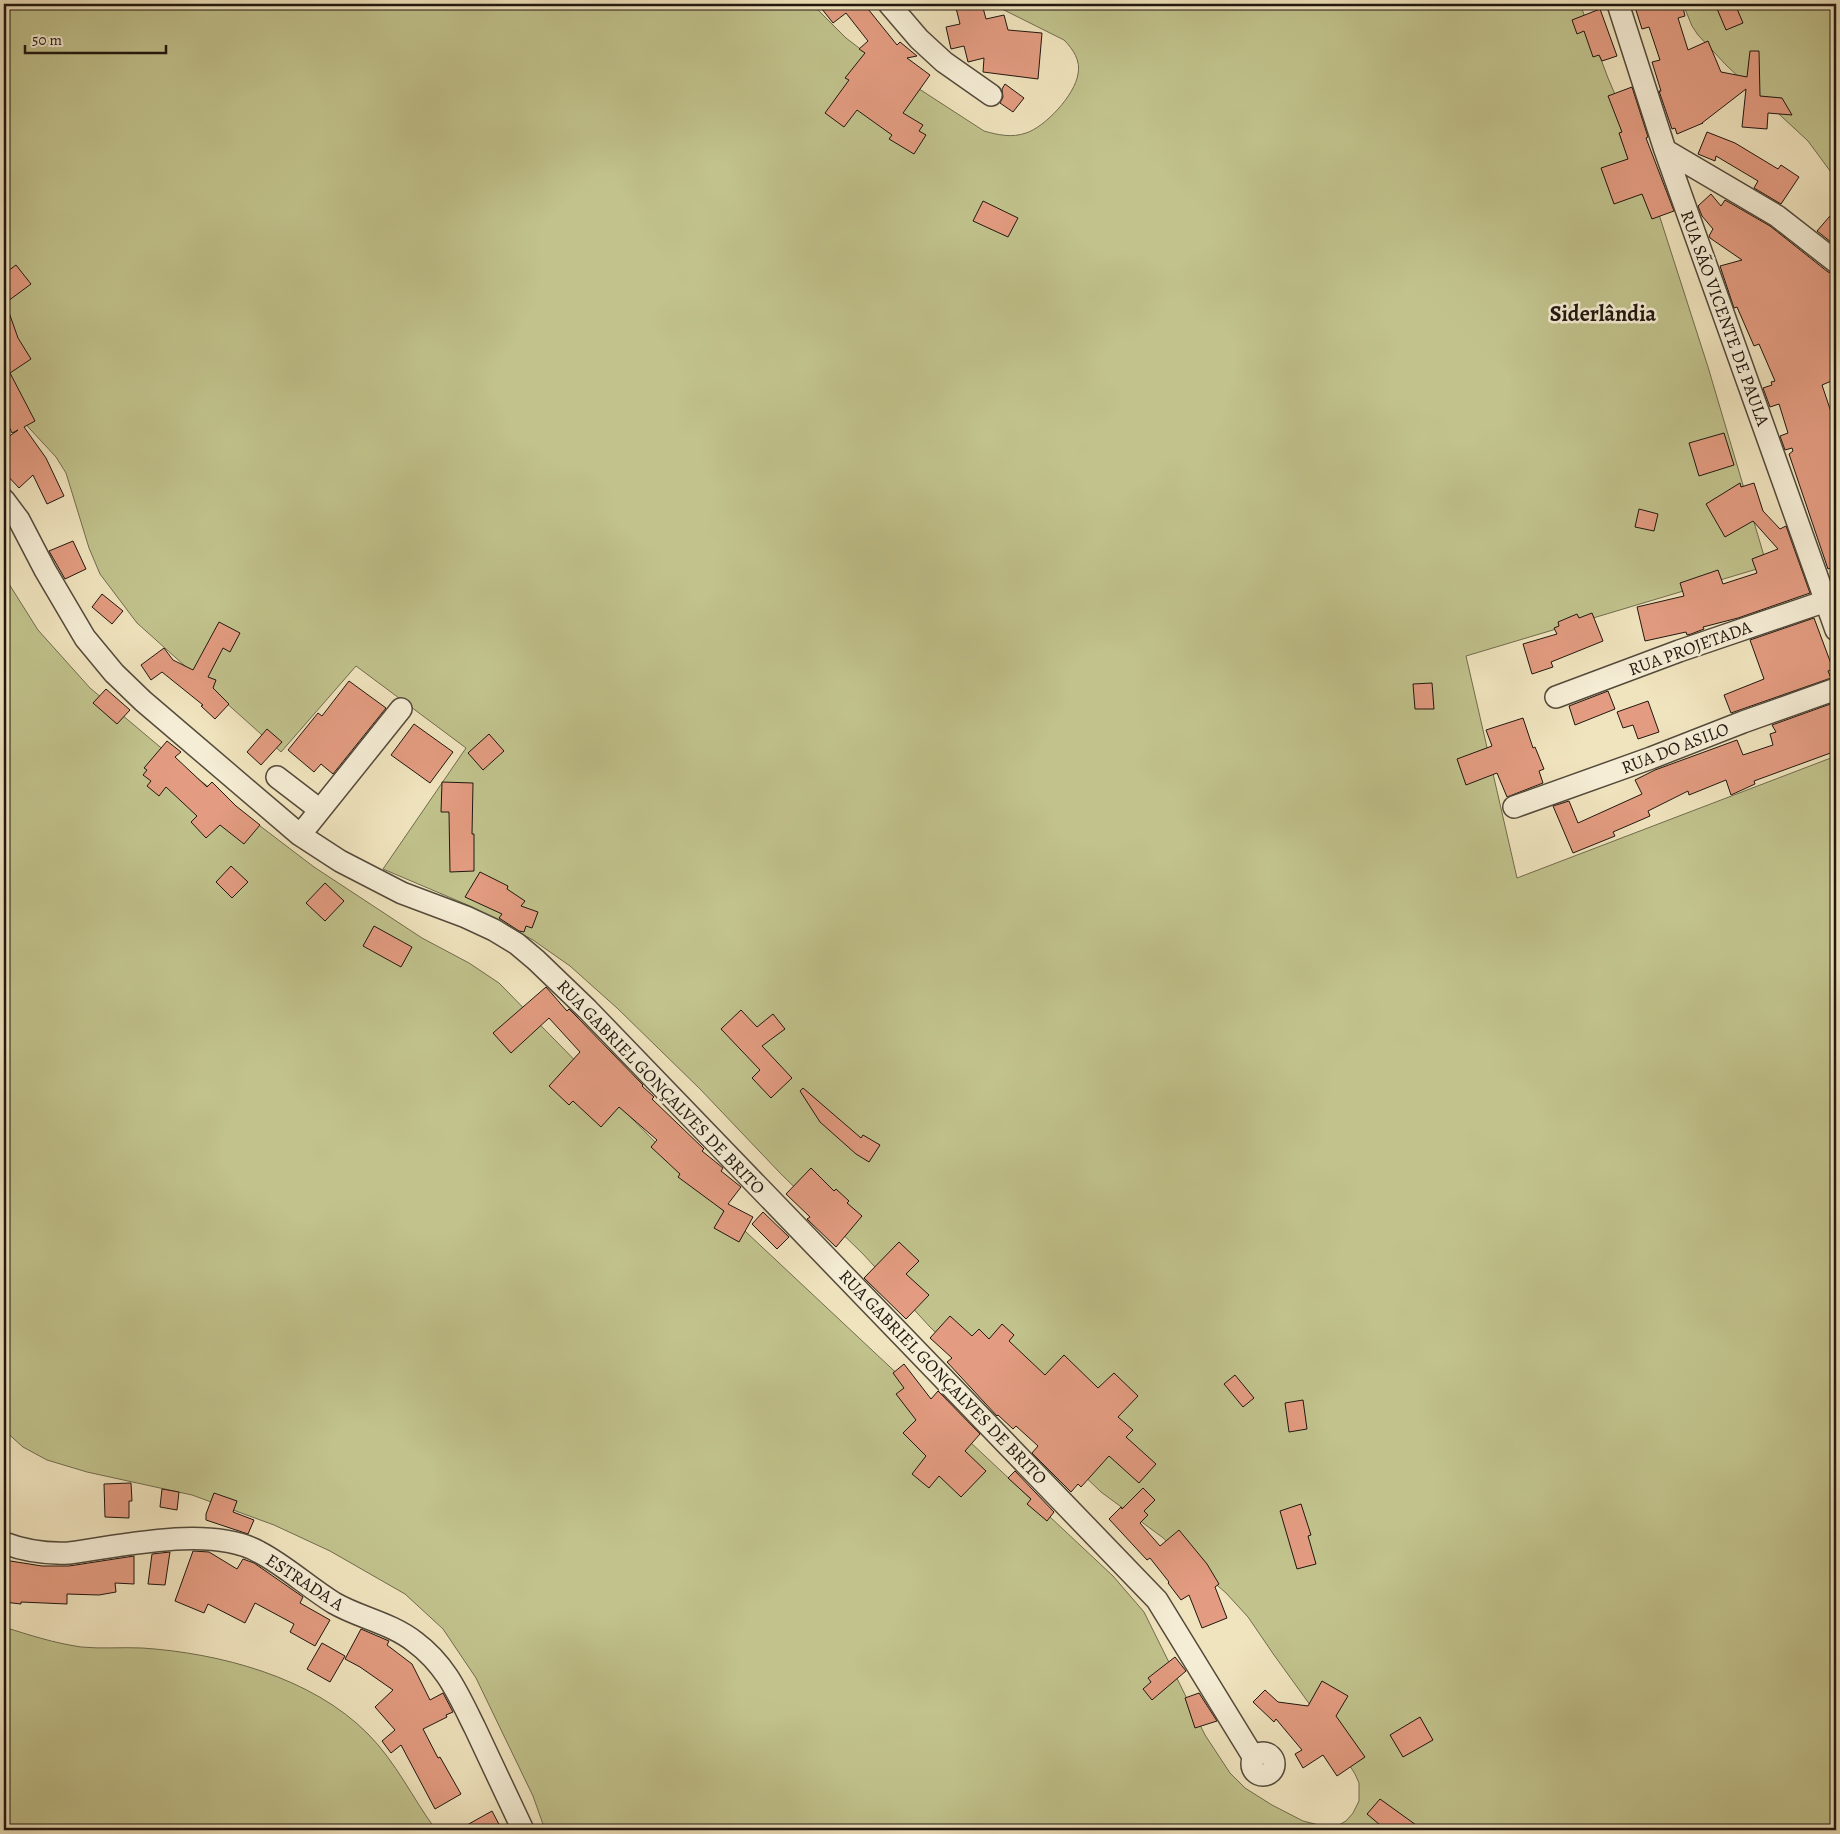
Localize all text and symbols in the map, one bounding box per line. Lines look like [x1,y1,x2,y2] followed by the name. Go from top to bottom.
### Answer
[25,22,166,54] scale bar
[32,30,62,50] text: 50 m
[1675,207,1775,430] street label: RUA SÃO VICENTE DE PAULA
[1550,299,1657,329] district label: Siderlândia
[1625,614,1755,681] street label: RUA PROJETADA
[1618,716,1732,780] street label: RUA DO ASILO
[552,974,770,1200] street label: RUA GABRIEL GONÇALVES DE BRITO
[834,1264,1052,1490] street label: RUA GABRIEL GONÇALVES DE BRITO
[261,1548,349,1616] street label: ESTRADA A

